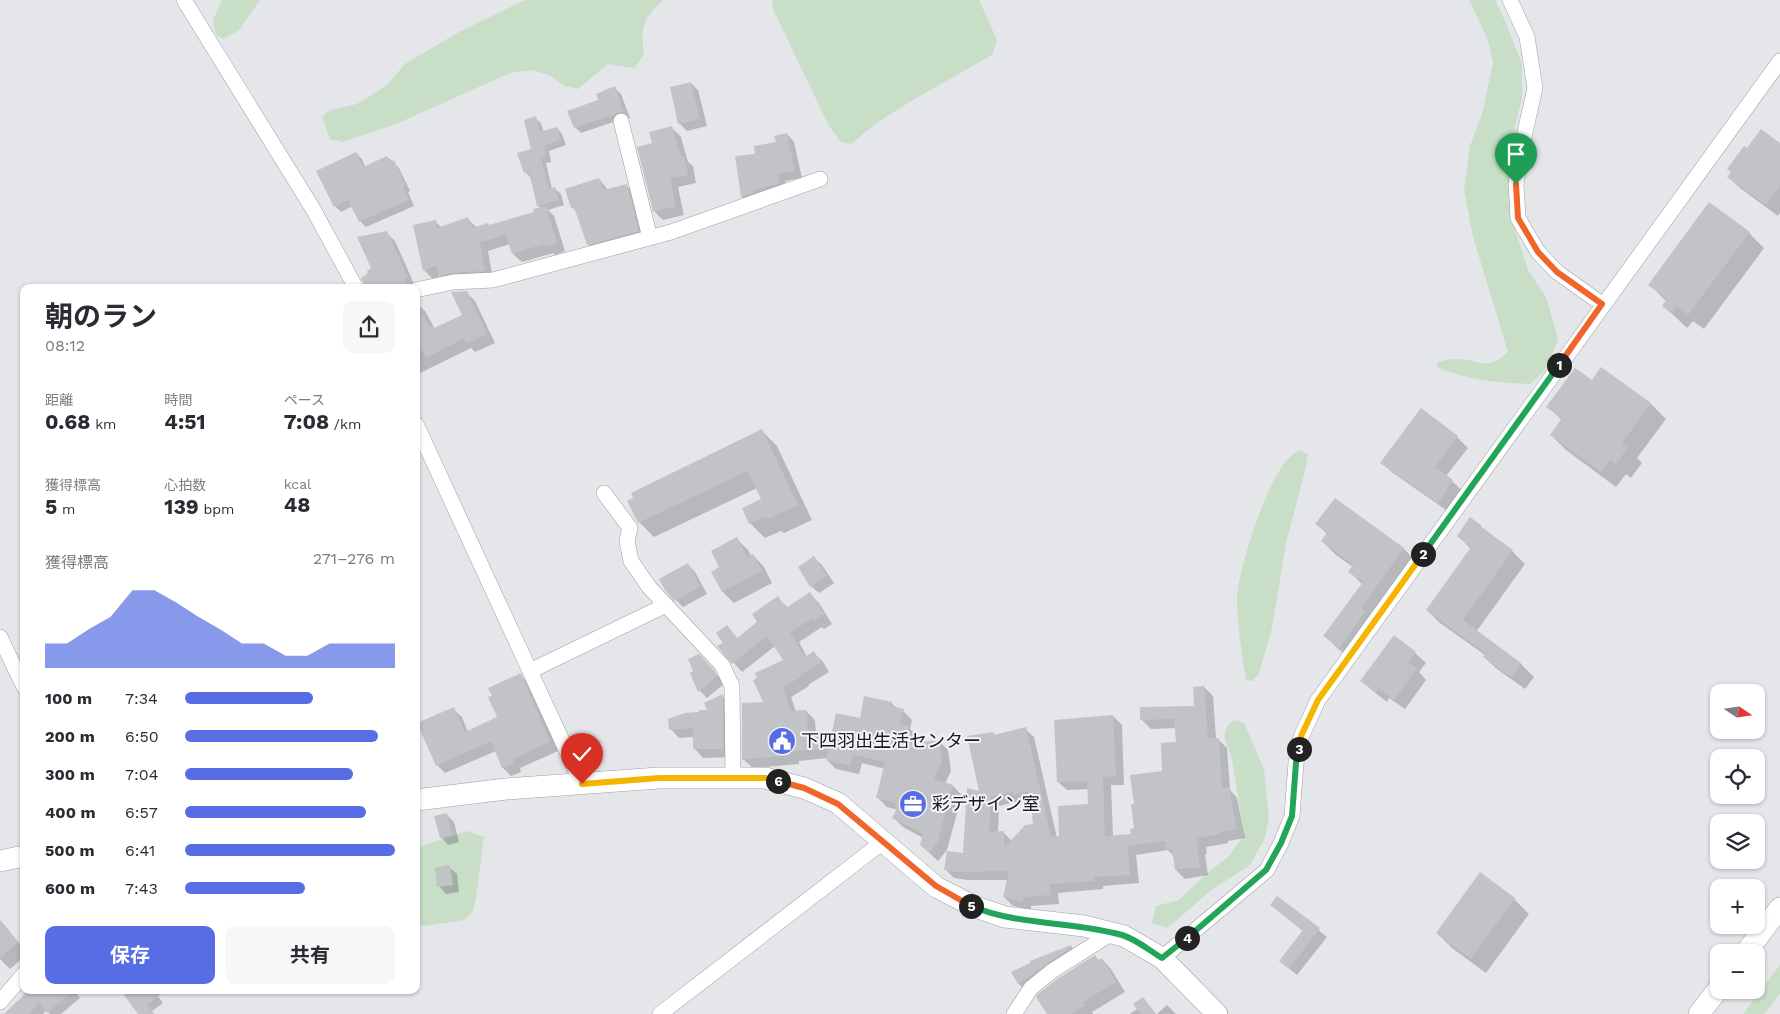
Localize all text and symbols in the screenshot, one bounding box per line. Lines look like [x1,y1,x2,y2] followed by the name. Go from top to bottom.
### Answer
[1495,133,1537,184] pin
[1502,140,1530,168] icon: arrive
[45,300,157,333] text: 朝のラン
[343,301,395,353] button: share
[45,336,85,355] text: 08:12
[1546,352,1572,378] pin: 1
[1556,357,1563,373] text: 1
[45,392,73,408] text: 距離
[164,392,192,408] text: 時間
[284,392,325,408] text: ペース
[45,409,90,434] text: 0.68
[164,409,206,434] text: 4:51
[284,409,329,434] text: 7:08
[90,416,116,432] text: km
[329,416,361,432] text: /km
[284,476,311,492] text: kcal
[45,477,101,493] text: 獲得標高
[164,477,206,493] text: 心拍数
[284,492,310,517] text: 48
[45,494,57,519] text: 5
[164,494,199,519] text: 139
[57,501,75,517] text: m
[199,501,234,517] text: bpm
[1410,542,1436,566] pin: 2
[1419,546,1428,562] text: 2
[313,549,395,568] text: 271–276 m
[45,553,109,572] text: 獲得標高
[1710,684,1765,739] north arrow
[1710,684,1765,999] map controls
[45,689,92,708] text: 100 m
[125,689,158,708] text: 7:34
[767,726,797,756] public building icon: 下四羽出生活センター
[45,727,95,746] text: 200 m
[125,727,159,746] text: 6:50
[801,730,981,751] place label: 下四羽出生活センター
[561,733,603,784] pin
[1286,736,1312,762] pin: 3
[568,740,596,768] icon: check
[1295,741,1304,757] text: 3
[1710,749,1765,804] button: locate
[45,765,95,784] text: 300 m
[125,765,158,784] text: 7:04
[766,768,790,794] pin: 6
[774,773,783,789] text: 6
[898,789,928,819] office icon: 彩デザイン室
[932,793,1040,814] place label: 彩デザイン室
[45,803,96,822] text: 400 m
[125,803,158,822] text: 6:57
[1710,814,1765,869] button: layers
[45,841,95,860] text: 500 m
[125,841,155,860] text: 6:41
[45,879,95,898] text: 600 m
[125,879,158,898] text: 7:43
[1710,879,1765,934] button: +
[958,894,984,918] pin: 5
[967,898,976,914] text: 5
[45,926,215,984] button: 保存
[225,926,395,984] button: 共有
[1174,926,1200,950] pin: 4
[1183,930,1192,946] text: 4
[1710,944,1765,999] button: −

